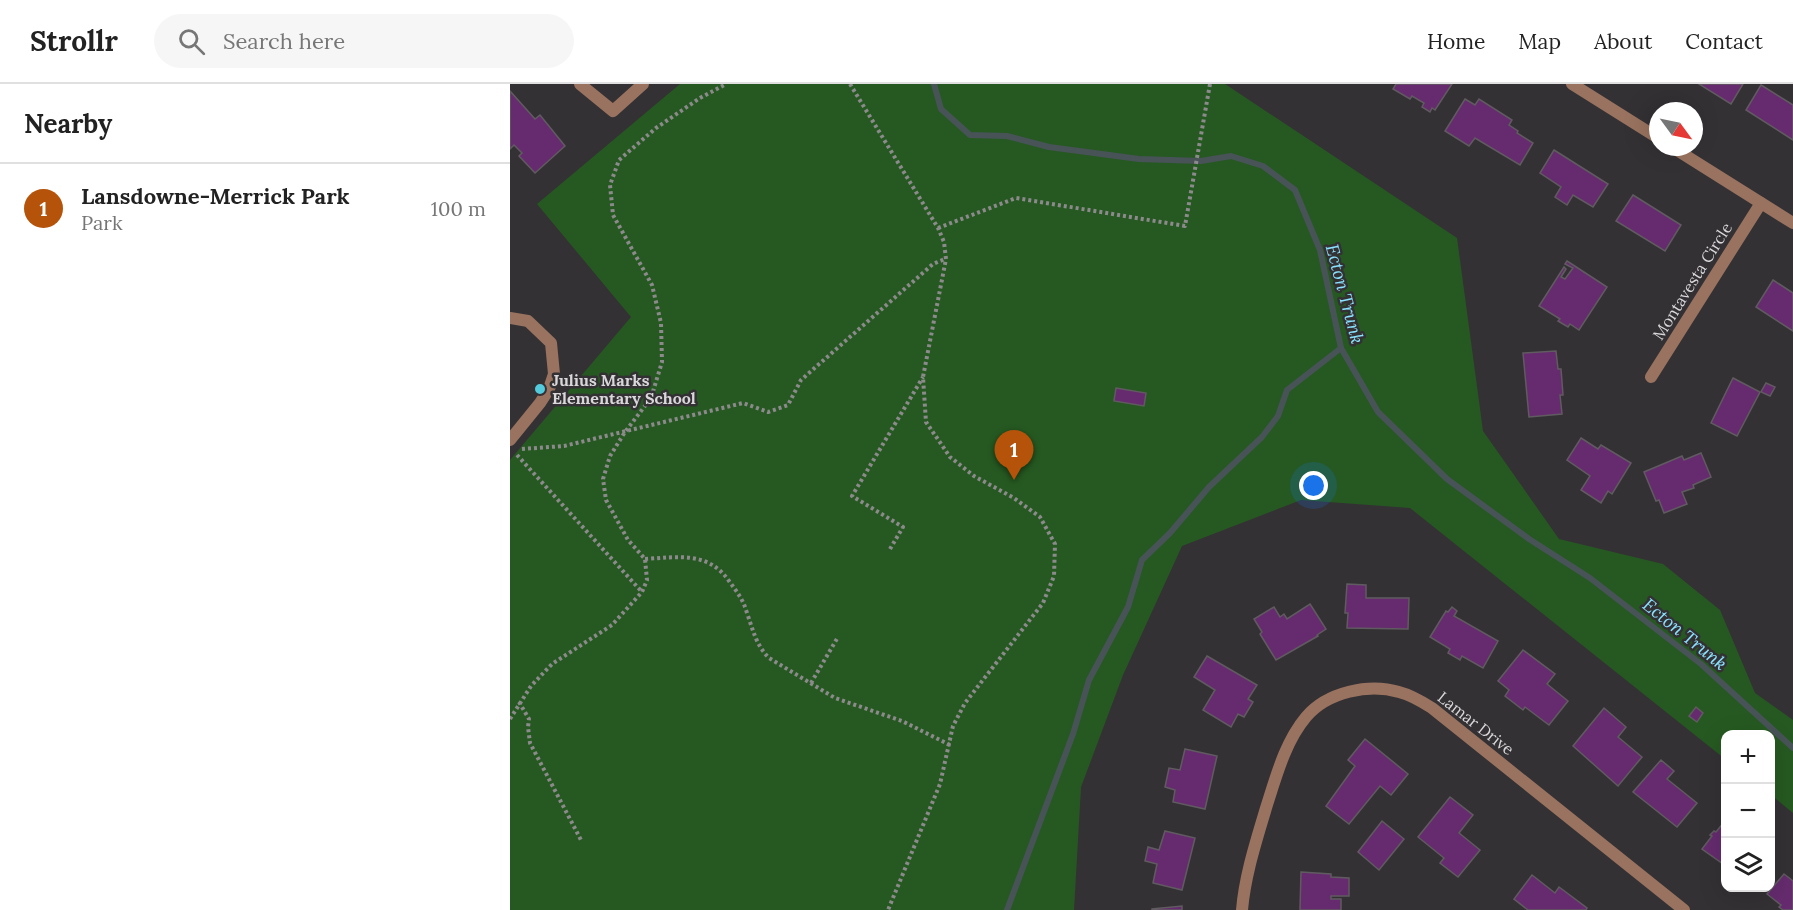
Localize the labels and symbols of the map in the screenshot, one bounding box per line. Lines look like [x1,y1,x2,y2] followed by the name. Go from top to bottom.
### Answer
[1649,102,1703,156] north arrow
[1648,218,1736,343] street label: Montavesta Circle
[1321,242,1369,346] water label: Ecton Trunk
[552,370,696,408] place label: Julius Marks Elementary School
[533,382,547,396] marker: Julius Marks Elementary School
[994,430,1034,480] pin: 1
[1299,471,1328,500] your location
[1638,593,1732,675] water label: Ecton Trunk
[1434,687,1518,759] street label: Lamar Drive

